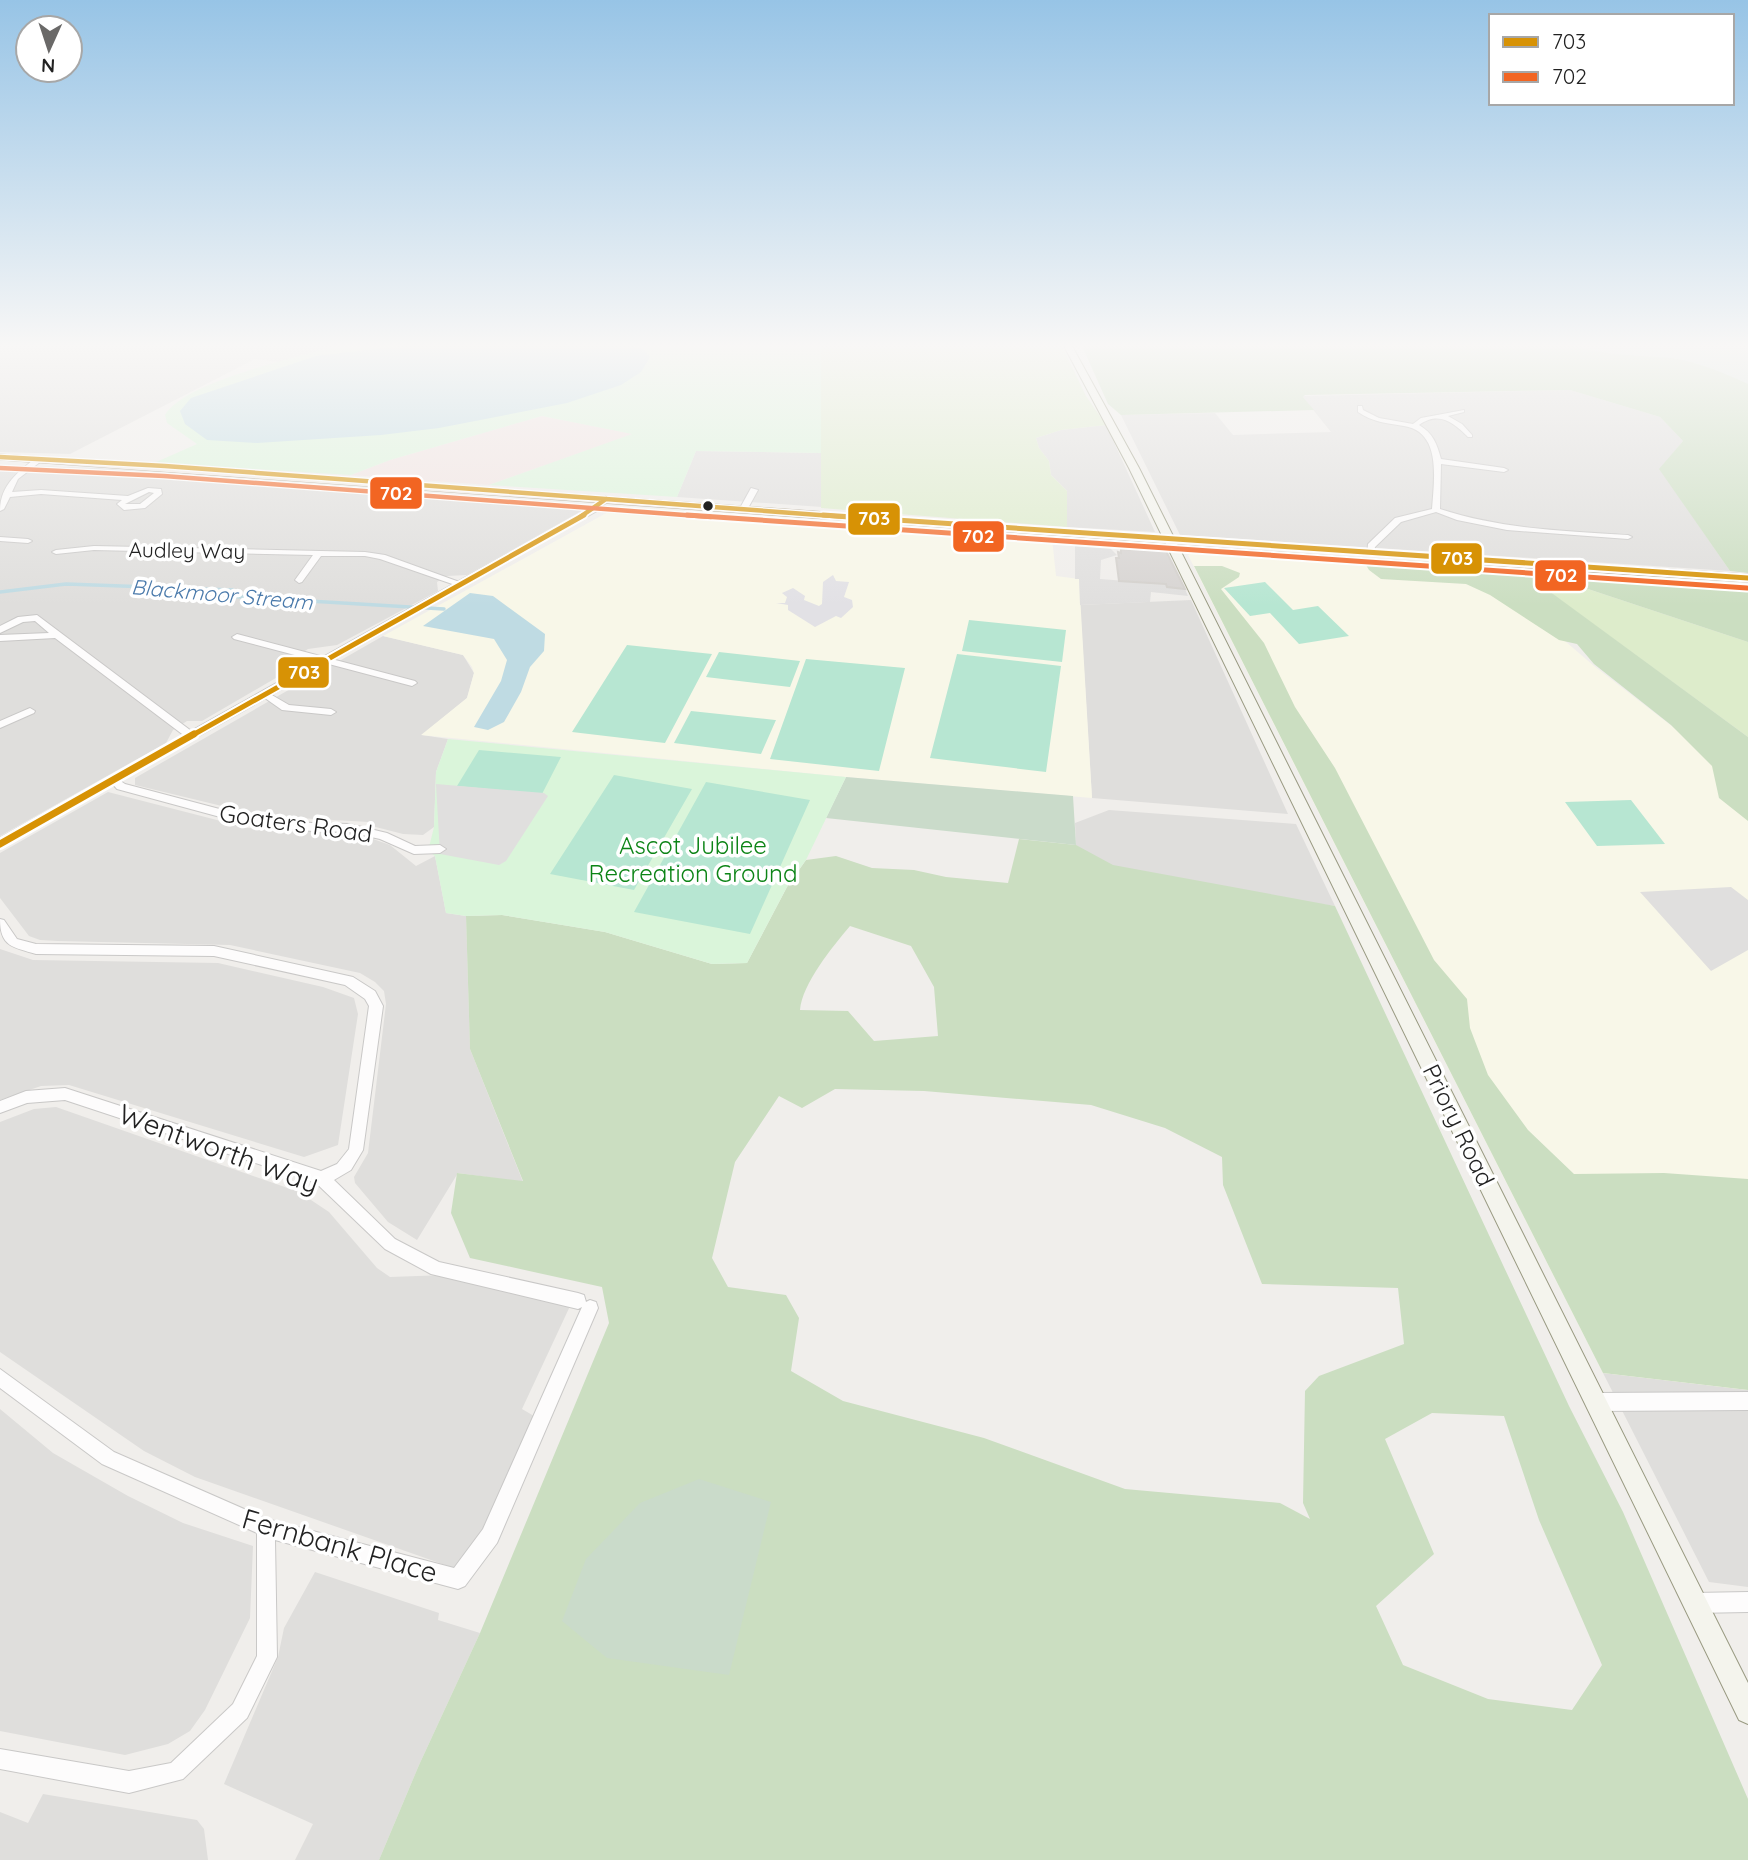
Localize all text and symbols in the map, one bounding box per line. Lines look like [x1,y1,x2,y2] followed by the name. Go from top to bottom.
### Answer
[14,14,84,84] north arrow
[1489,14,1734,105] legend
[1552,28,1586,54] text: 703
[41,54,56,78] text: N
[1552,63,1587,89] text: 702
[369,476,423,510] line badge: 702
[380,481,412,505] text: 702
[701,499,715,513] unlabelled marker
[847,502,901,536] line badge: 703
[858,506,890,530] text: 703
[952,520,1005,553] line badge: 702
[962,524,994,548] text: 702
[128,536,246,564] street label: Audley Way
[1430,542,1483,575] line badge: 703
[1441,546,1473,570] text: 703
[1534,559,1587,592] line badge: 702
[1545,563,1577,587] text: 702
[130,573,315,615] water label: Blackmoor Stream
[277,656,330,689] line badge: 703
[288,660,320,684] text: 703
[218,797,374,849] street label: Goaters Road
[588,830,798,888] park label: Ascot Jubilee Recreation Ground
[1417,1059,1501,1191] street label: Priory Road
[114,1096,324,1200] street label: Wentworth Way
[238,1500,442,1590] street label: Fernbank Place

